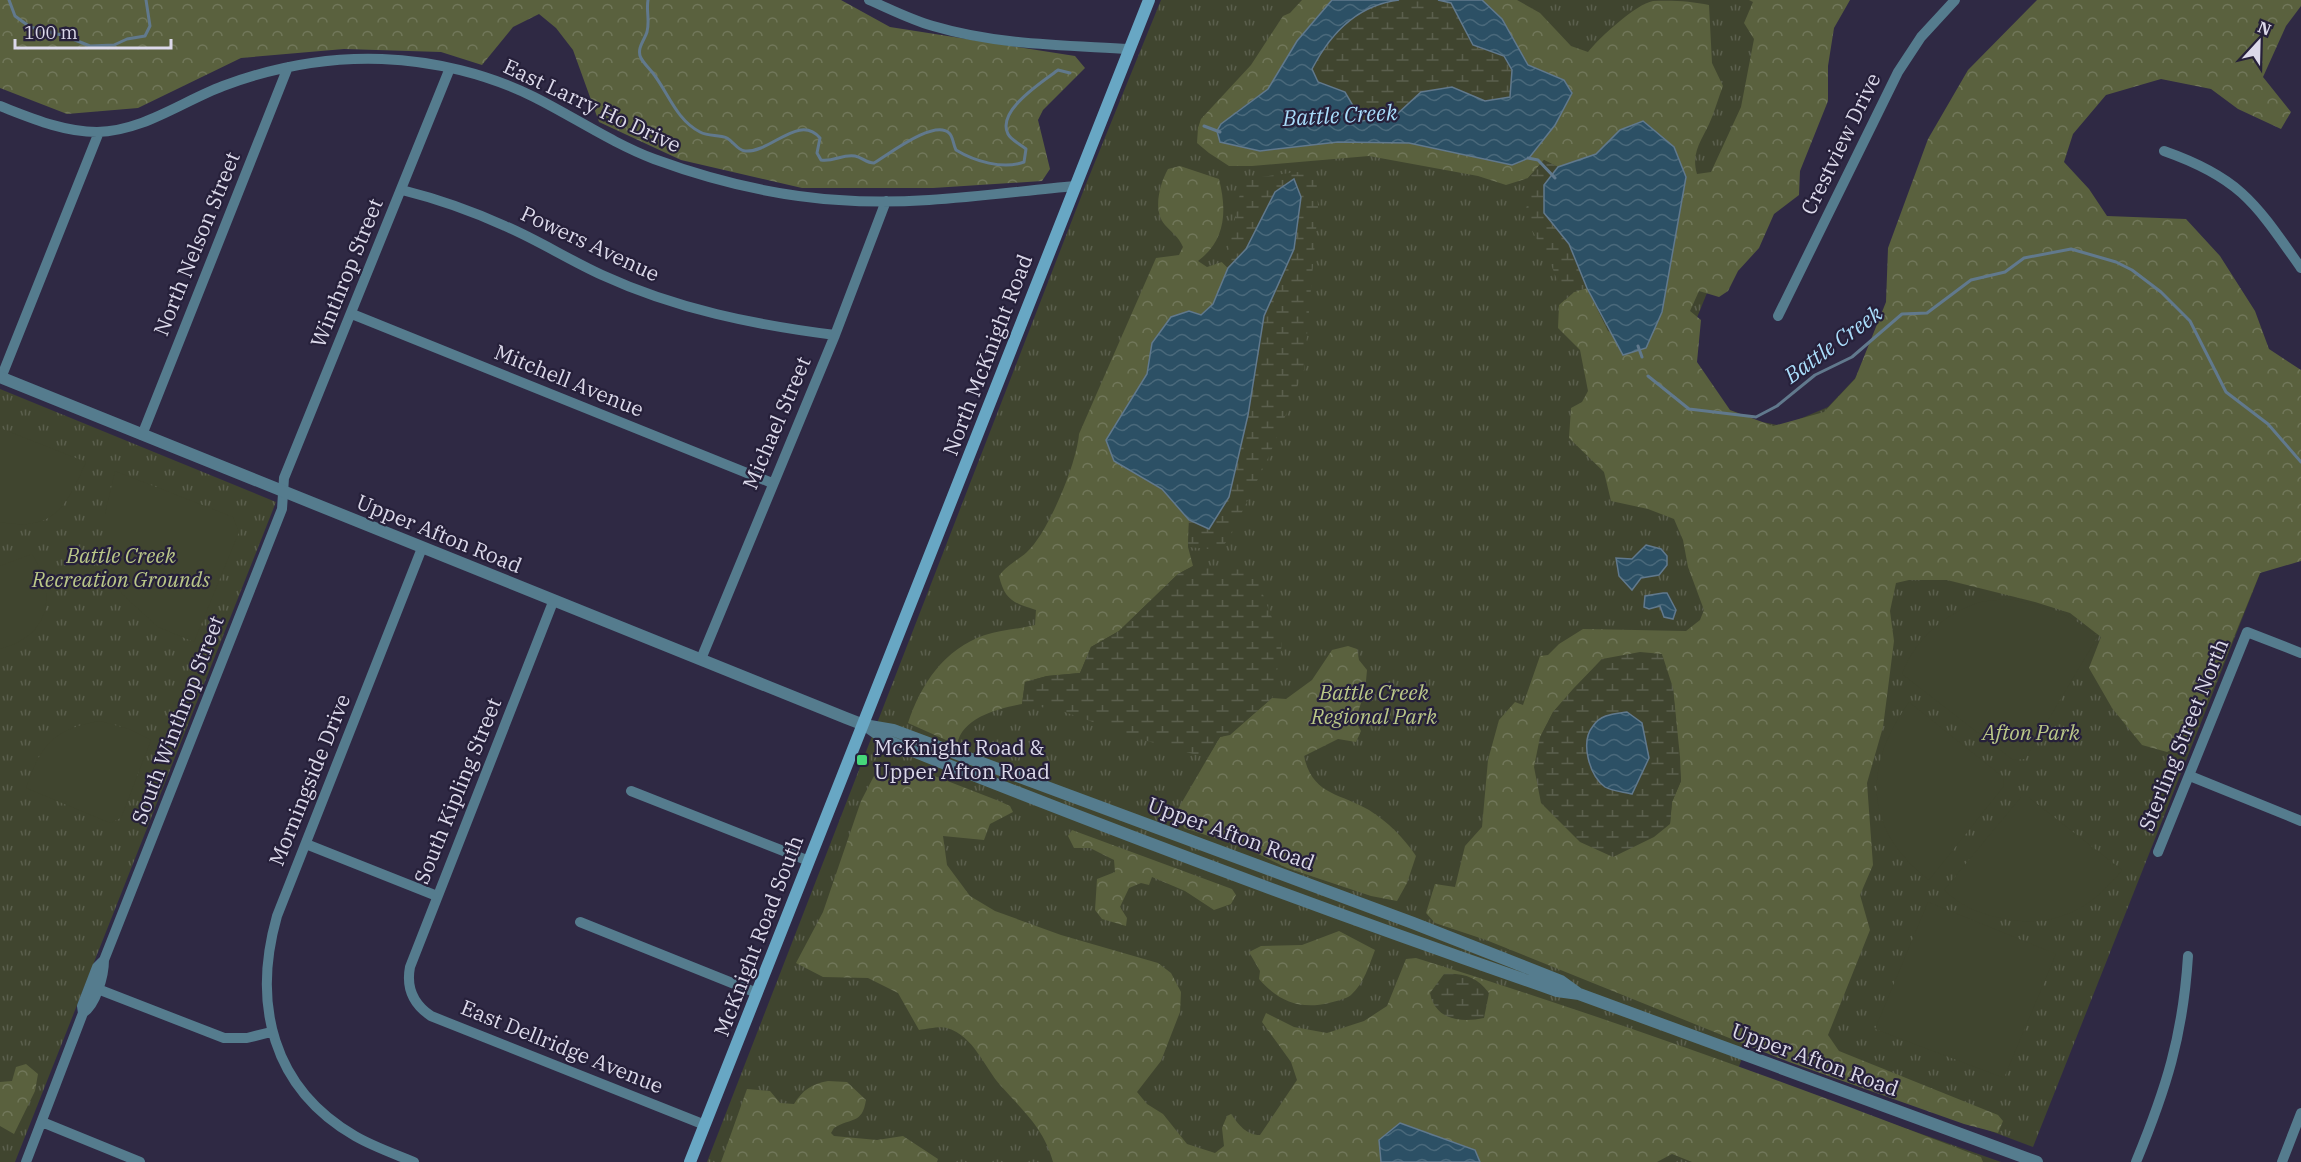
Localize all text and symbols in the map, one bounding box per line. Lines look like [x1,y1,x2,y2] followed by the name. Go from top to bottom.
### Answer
[15,12,171,50] scale bar
[2229,12,2289,72] north arrow
[2255,16,2274,40] text: N
[24,21,78,44] text: 100 m
[499,52,686,159] street label: East Larry Ho Drive
[1794,68,1887,219] street label: Crestview Drive
[1281,97,1398,132] water label: Battle Creek
[146,147,246,340] street label: North Nelson Street
[303,194,389,351] street label: Winthrop Street
[516,199,664,287] street label: Powers Avenue
[936,250,1039,459] street label: North McKnight Road
[1777,298,1888,390] water label: Battle Creek
[490,337,648,423] street label: Mitchell Avenue
[735,352,817,493] street label: Michael Street
[353,487,526,579] street label: Upper Afton Road
[31,541,210,593] park label: Battle Creek Recreation Grounds
[124,611,230,828] street label: South Winthrop Street
[2132,634,2234,835] street label: Sterling Street North
[1310,678,1438,730] park label: Battle Creek Regional Park
[262,689,356,870] street label: Morningside Drive
[407,693,507,888] street label: South Kipling Street
[1980,718,2081,746] park label: Afton Park
[874,733,1050,785] place label: McKnight Road & Upper Afton Road
[855,753,869,767] marker: McKnight Road & Upper Afton Road
[1144,790,1319,876] street label: Upper Afton Road
[707,831,809,1040] street label: McKnight Road South
[457,993,668,1099] street label: East Dellridge Avenue
[1728,1016,1903,1102] street label: Upper Afton Road

